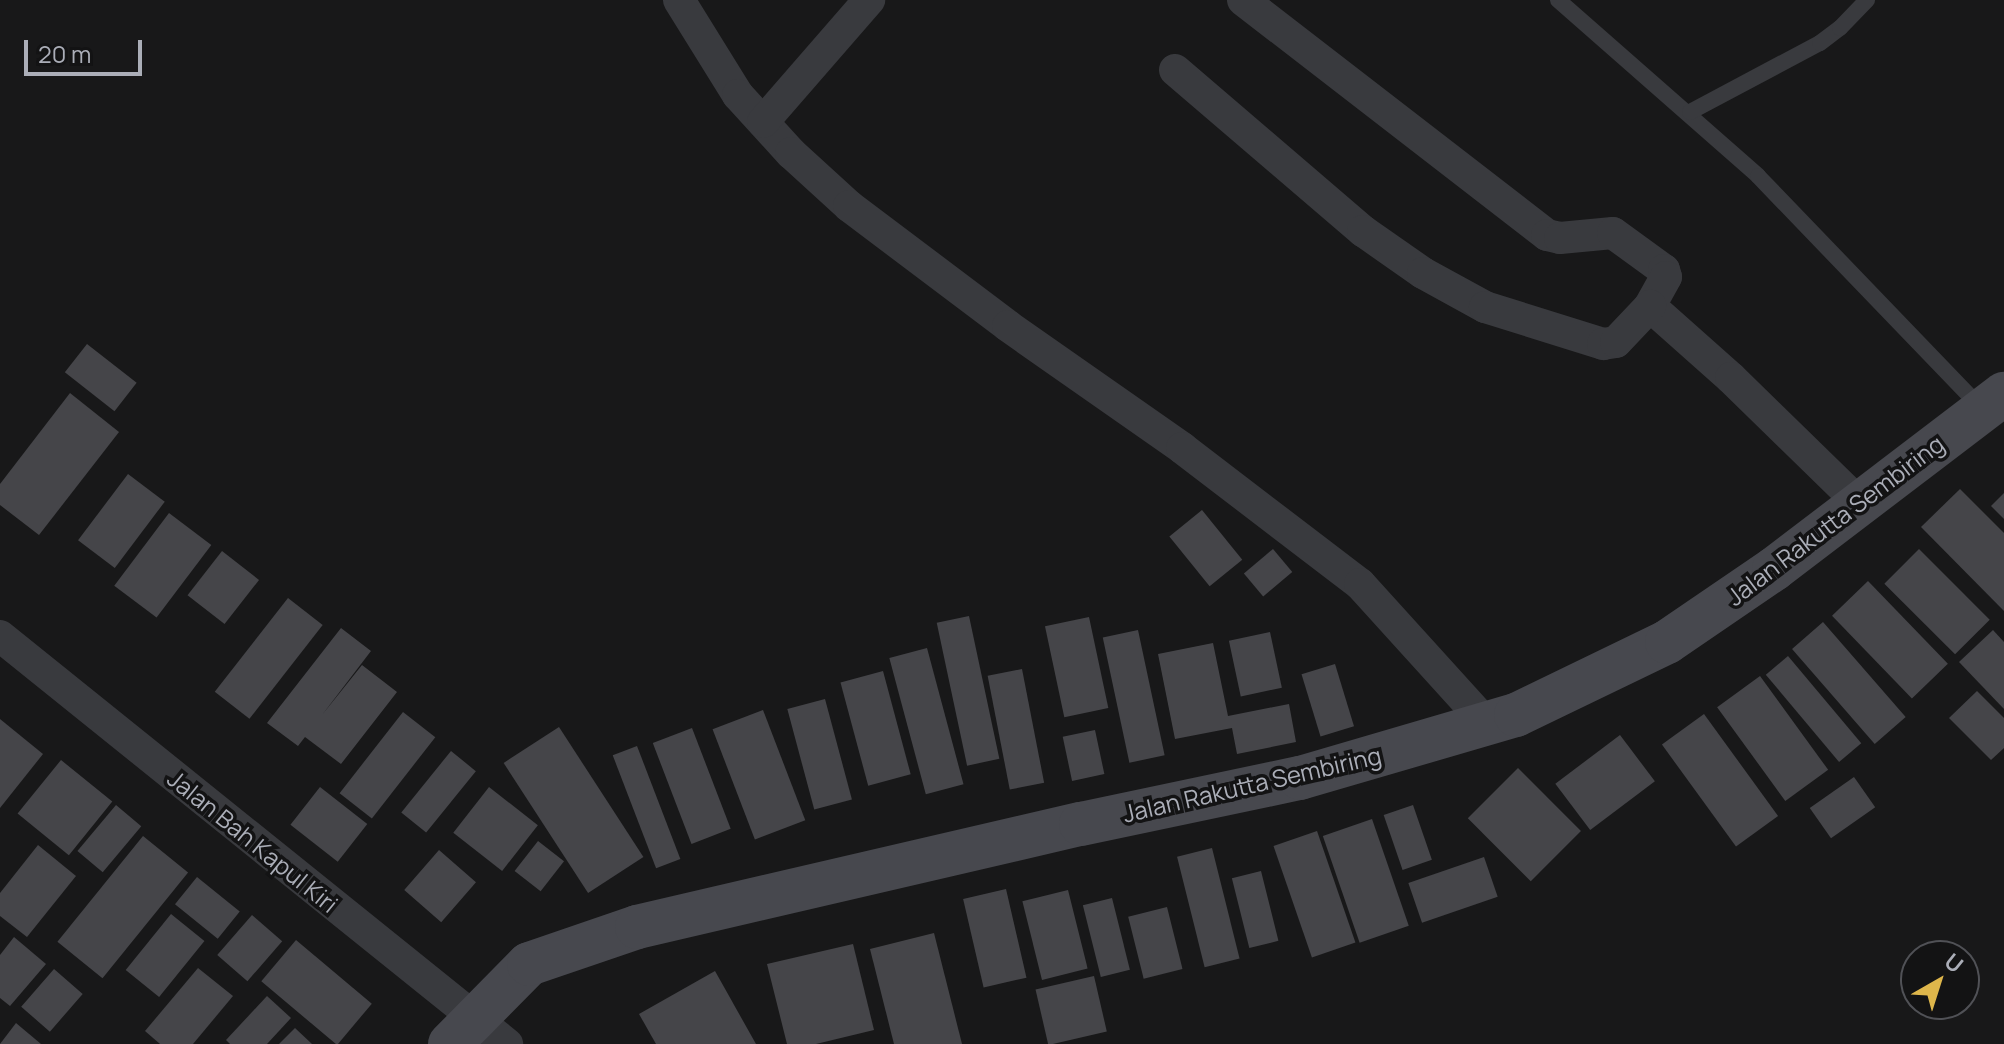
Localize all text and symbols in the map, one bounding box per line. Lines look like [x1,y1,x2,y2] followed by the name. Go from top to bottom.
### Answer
[28,24,146,74] scale bar
[38,37,91,70] text: 20 m
[1721,429,1949,611] street label: Jalan Rakutta Sembiring
[1120,740,1384,828] street label: Jalan Rakutta Sembiring
[162,764,344,918] street label: Jalan Bah Kapul Kiri
[1900,940,1980,1020] north arrow
[1938,946,1969,980] text: U

